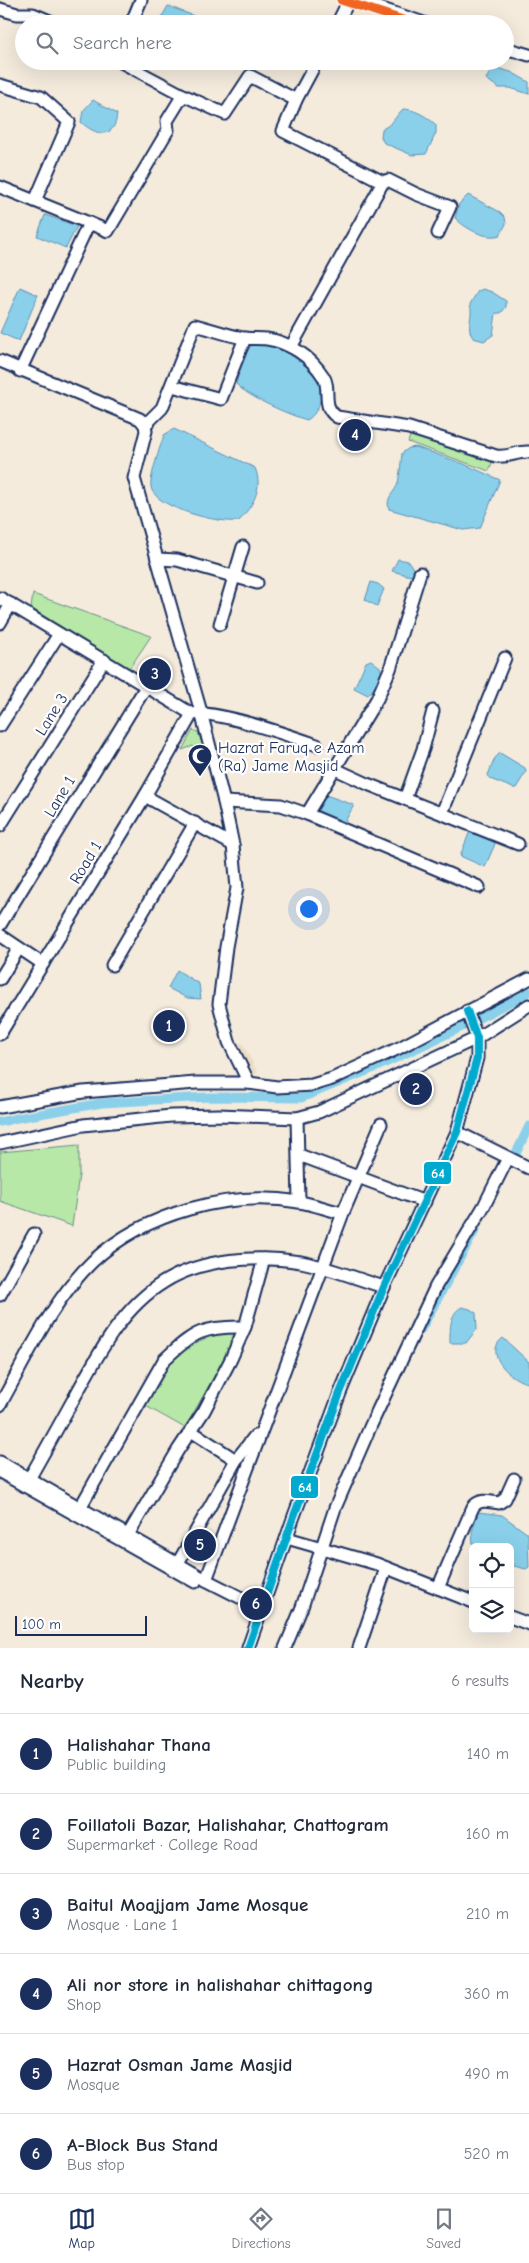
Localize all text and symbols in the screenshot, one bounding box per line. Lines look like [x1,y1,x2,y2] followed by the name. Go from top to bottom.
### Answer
[15,15,514,70] search box
[33,29,61,57] icon: search
[73,32,172,54] text: Search here
[339,416,371,454] pin: 4
[139,655,171,693] pin: 3
[32,690,72,739] street label: Lane 3
[218,739,364,775] place label: Hazrat Faruq e Azam (Ra) Jame Masjid
[187,743,213,777] mosque icon: Hazrat Faruq e Azam (Ra) Jame Masjid
[41,773,79,820] street label: Lane 1
[66,838,105,887] street label: Road 1
[296,896,322,922] your location
[153,1007,185,1045] pin: 1
[400,1070,432,1108] pin: 2
[423,1161,452,1185] line badge: 64
[431,1165,445,1182] text: 64
[290,1475,319,1499] line badge: 64
[298,1479,312,1496] text: 64
[184,1526,216,1564] pin: 5
[469,1543,514,1633] map controls
[469,1543,514,1588] button: locate
[240,1585,272,1623] pin: 6
[469,1588,514,1633] button: layers
[15,1613,148,1636] scale bar
[22,1616,61,1633] text: 100 m
[20,1669,84,1693] text: Nearby
[451,1672,509,1690] text: 6 results
[67,1734,211,1756] text: Halishahar Thana
[33,1745,39,1763] text: 1
[467,1745,509,1763] text: 140 m
[67,1756,166,1774] text: Public building
[67,1814,389,1836] text: Foillatoli Bazar, Halishahar, Chattogram
[32,1825,40,1843] text: 2
[466,1825,509,1843] text: 160 m
[67,1836,258,1854] text: Supermarket · College Road
[67,1894,308,1916] text: Baitul Moajjam Jame Mosque
[32,1905,40,1923] text: 3
[466,1905,509,1923] text: 210 m
[67,1916,178,1934] text: Mosque · Lane 1
[67,1974,373,1996] text: Ali nor store in halishahar chittagong
[32,1985,40,2003] text: 4
[464,1985,509,2003] text: 360 m
[67,1996,101,2014] text: Shop
[67,2054,293,2076] text: Hazrat Osman Jame Masjid
[32,2065,40,2083] text: 5
[464,2065,509,2083] text: 490 m
[67,2076,120,2094] text: Mosque
[67,2134,218,2156] text: A-Block Bus Stand
[32,2145,40,2163] text: 6
[464,2145,509,2163] text: 520 m
[67,2156,125,2174] text: Bus stop
[68,2205,96,2252] tab: Map
[231,2205,291,2252] tab: Directions
[426,2205,461,2252] tab: Saved

